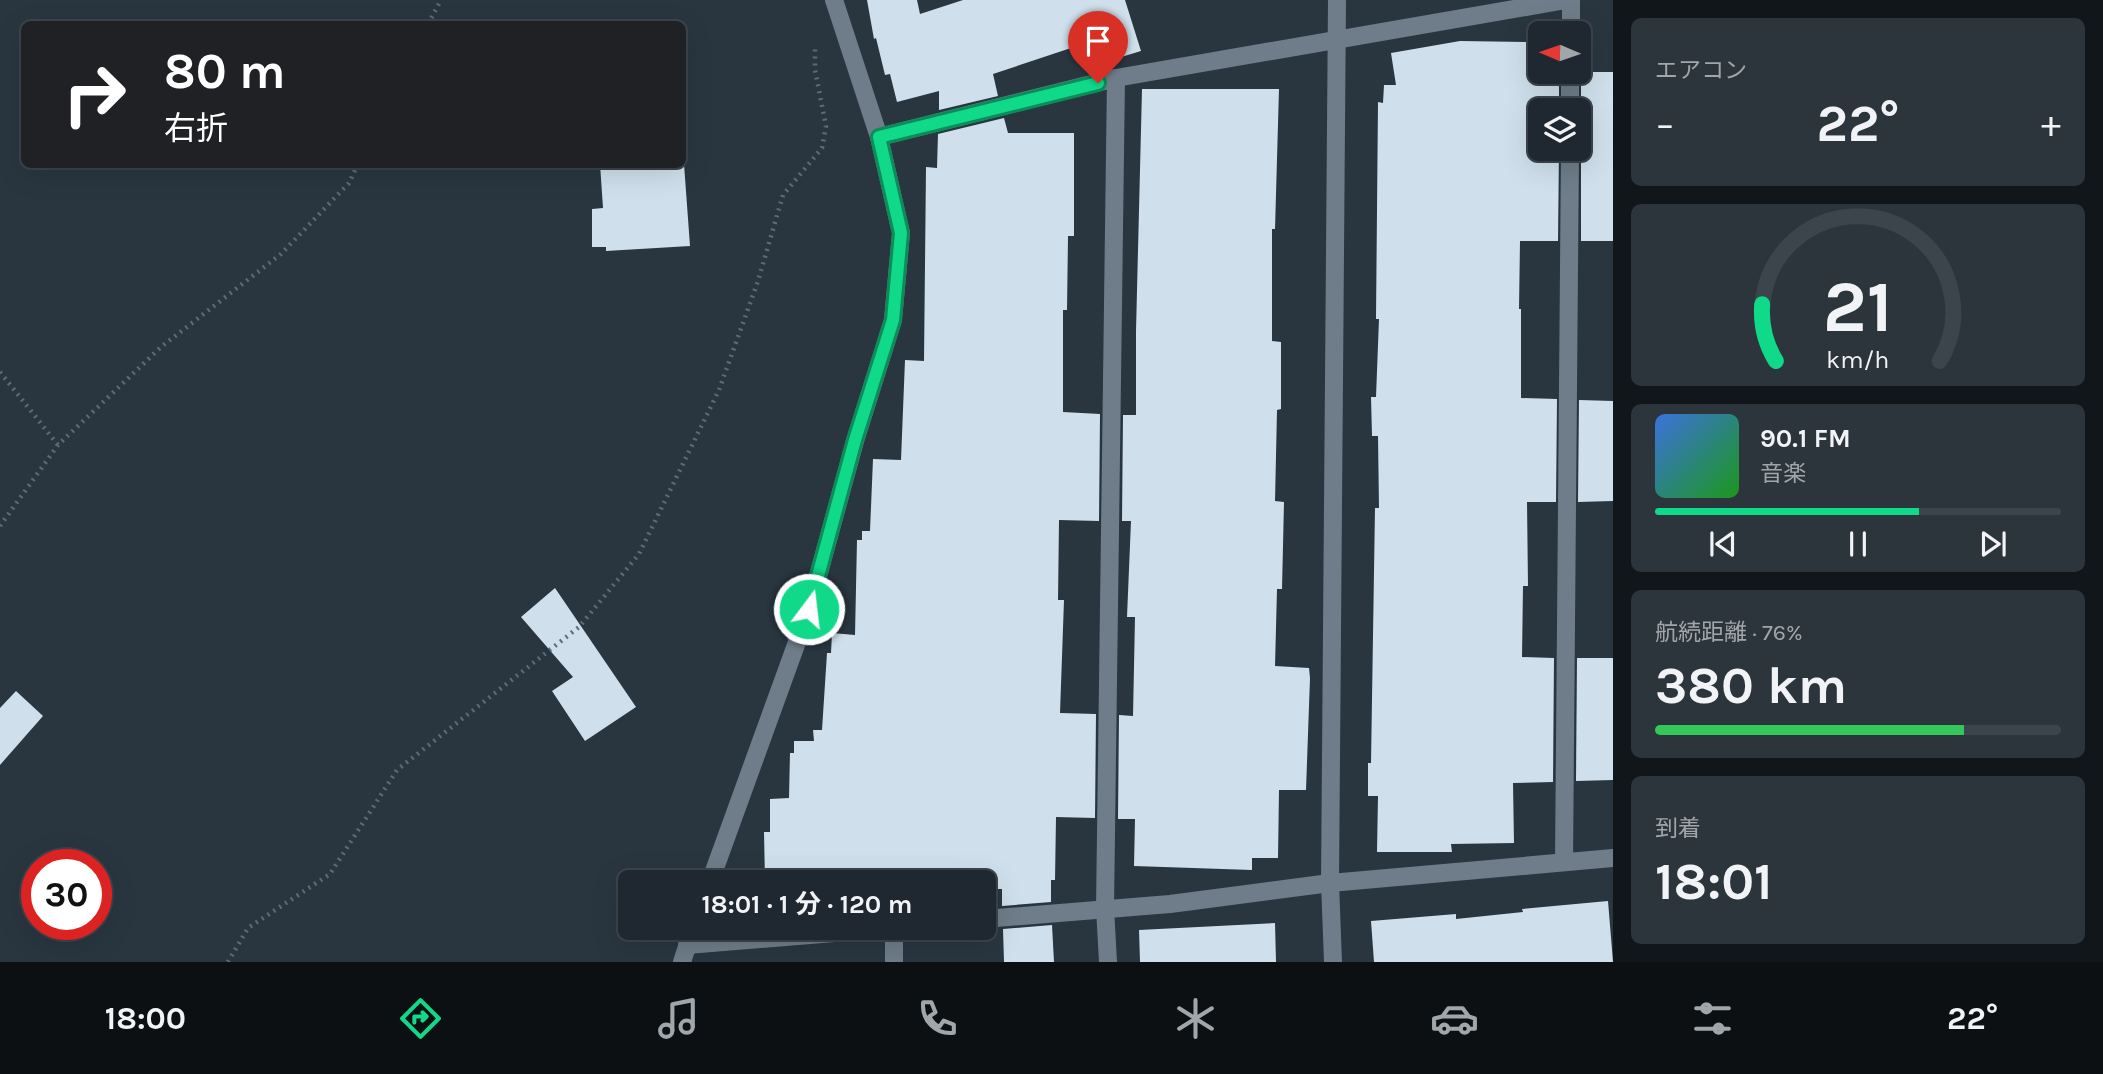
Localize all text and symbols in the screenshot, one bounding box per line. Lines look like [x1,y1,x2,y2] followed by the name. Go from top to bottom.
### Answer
[1068,11,1128,83] pin
[1528,21,1591,84] north arrow
[1528,21,1591,161] map controls
[1079,22,1117,60] icon: arrive
[164,43,286,100] text: 80 m
[49,49,140,140] icon: right
[1655,57,1747,84] text: エアコン
[1816,93,1900,154] text: 22°
[1528,98,1591,161] button: layers
[1655,102,1675,147] text: −
[2041,102,2061,147] text: +
[164,110,228,147] text: 右折
[1823,264,1893,349] text: 21
[1826,345,1890,374] text: km/h
[1760,423,1851,454] text: 90.1 FM
[1760,460,1806,487] text: 音楽
[1704,525,1742,563] icon: previous
[1839,525,1877,563] icon: pause
[1974,525,2012,563] icon: next
[772,572,846,646] position arrow
[1655,619,1803,646] text: 航続距離 · 76%
[1655,655,1847,716] text: 380 km
[1655,815,1701,842] text: 到着
[21,849,112,940] speed limit sign: 30
[1655,851,1773,912] text: 18:01
[702,889,912,920] text: 18:01 · 1 分 · 120 m
[396,994,445,1043] icon: directions
[654,994,703,1043] icon: music
[913,994,962,1043] icon: phone
[1171,994,1220,1043] icon: climate
[1430,994,1479,1043] icon: car
[1688,994,1737,1043] icon: filters
[105,1000,186,1037] text: 18:00
[1947,1000,1998,1037] text: 22°

